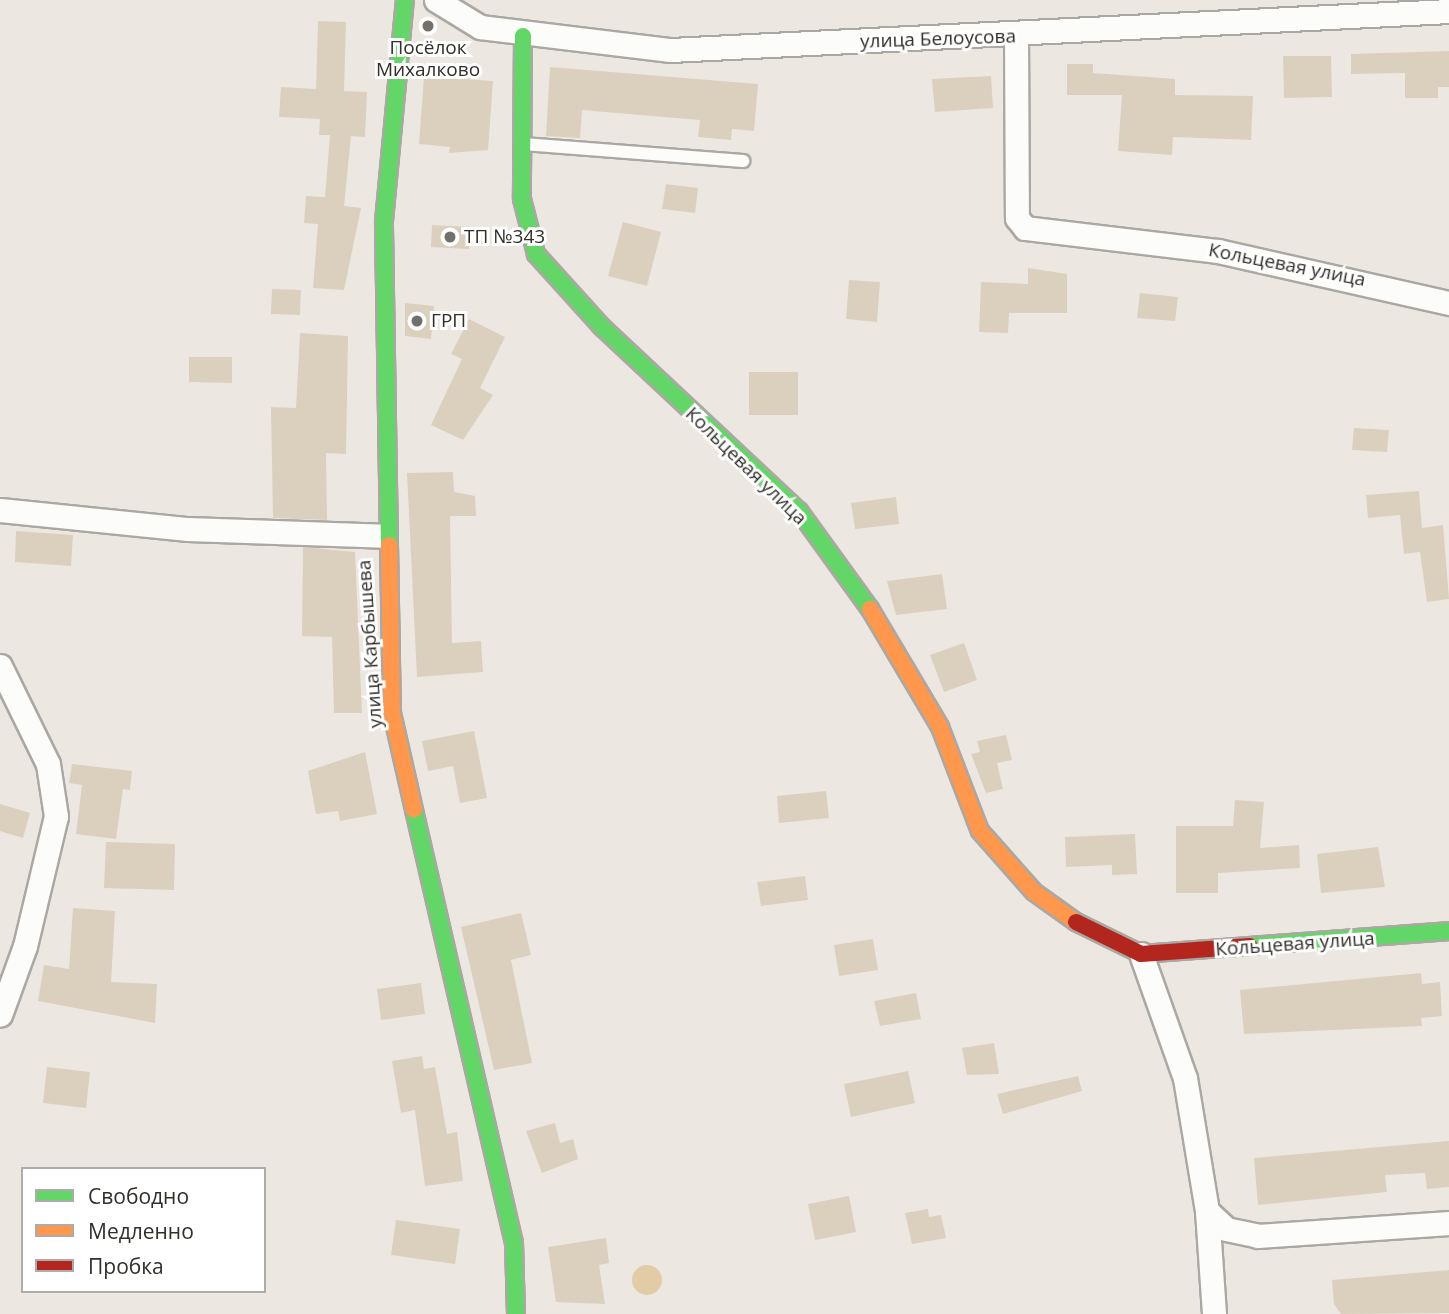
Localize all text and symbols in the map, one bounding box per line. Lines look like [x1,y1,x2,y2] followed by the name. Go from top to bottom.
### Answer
[420,18,436,34] marker: Посёлок Михалково
[860,25,1016,53] street label: улица Белоусова
[376,37,480,81] place label: Посёлок Михалково
[464,226,545,248] place label: ТП №343
[442,229,458,245] marker: ТП №343
[1207,239,1367,291] street label: Кольцевая улица
[431,310,466,332] place label: ГРП
[409,313,425,329] marker: ГРП
[681,402,811,530] street label: Кольцевая улица
[353,559,387,729] street label: улица Карбышева
[1215,927,1375,961] street label: Кольцевая улица
[21,1167,266,1293] legend
[88,1182,189,1210] text: Свободно
[88,1217,194,1245] text: Медленно
[88,1252,164,1280] text: Пробка

